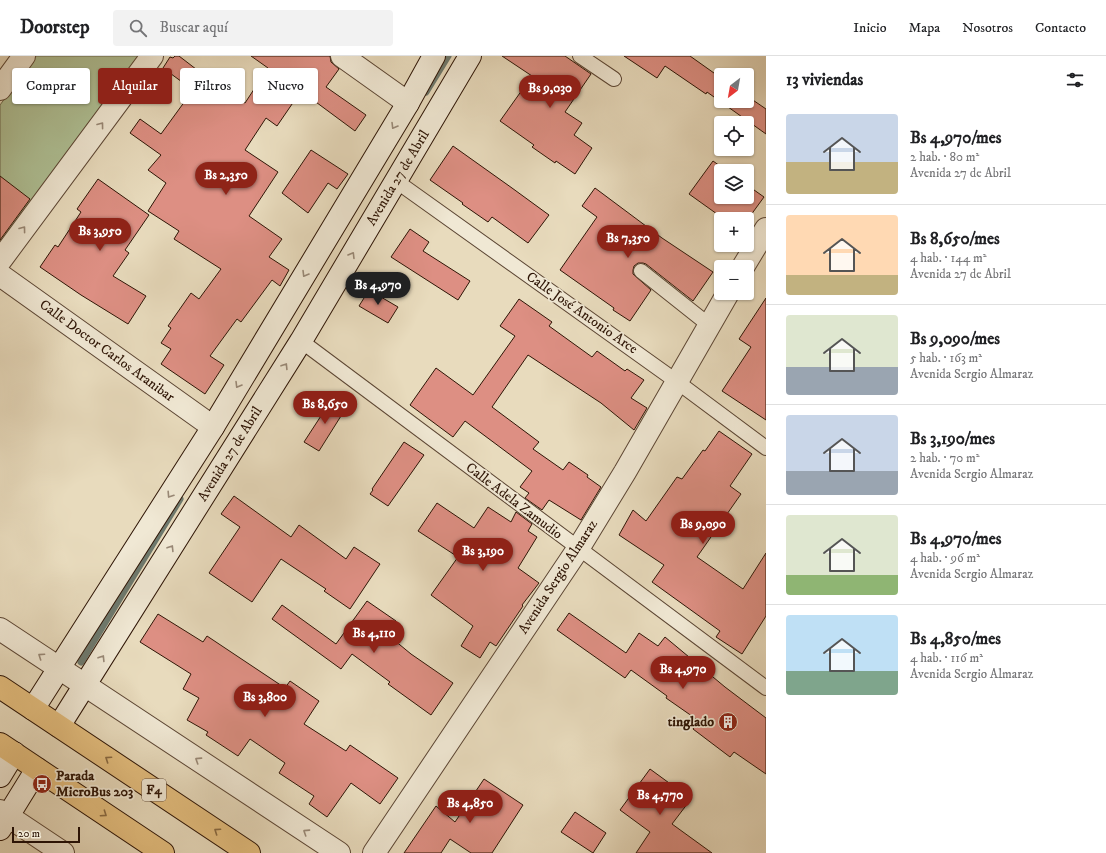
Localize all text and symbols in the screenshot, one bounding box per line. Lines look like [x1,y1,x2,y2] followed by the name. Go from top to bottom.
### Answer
[113,10,393,46] search box
[20,16,89,39] text: Doorstep
[127,17,149,39] icon: search
[159,18,228,37] text: Buscar aquí
[853,19,886,37] text: Inicio
[908,19,940,37] text: Mapa
[962,19,1013,37] text: Nosotros
[1035,19,1086,37] text: Contacto
[12,68,90,104] chip: Comprar
[98,68,172,104] chip: Alquilar
[180,68,245,104] chip: Filtros
[253,68,318,104] chip: Nuevo
[714,68,754,108] north arrow
[714,68,754,300] map controls
[786,69,863,91] text: 13 viviendas
[1064,69,1086,91] icon: filters
[509,75,591,109] pin: Bs 9,030
[528,80,572,96] text: Bs 9,030
[714,116,754,156] button: locate
[96,122,103,129] one-way arrow
[391,122,398,129] one-way arrow
[362,126,434,229] street label: Avenida 27 de Abril
[910,127,1002,149] text: Bs 4,970/mes
[818,130,866,178] icon: home
[910,149,979,165] text: 2 hab. · 80 m²
[185,162,267,196] pin: Bs 2,350
[714,164,754,204] button: layers
[910,165,1011,181] text: Avenida 27 de Abril
[204,167,248,183] text: Bs 2,350
[714,212,754,252] button: +
[59,218,141,252] pin: Bs 3,950
[78,223,122,239] text: Bs 3,950
[587,225,669,259] pin: Bs 7,350
[18,227,25,234] one-way arrow
[910,228,1000,250] text: Bs 8,650/mes
[606,230,650,246] text: Bs 7,350
[818,231,866,279] icon: home
[910,250,987,266] text: 4 hab. · 144 m²
[347,252,355,259] one-way arrow
[714,260,754,300] button: −
[910,266,1011,282] text: Avenida 27 de Abril
[523,268,641,358] street label: Calle José Antonio Arce
[303,270,310,277] one-way arrow
[337,272,419,306] pin: Bs 4,970
[355,277,402,293] text: Bs 4,970
[36,296,179,407] street label: Calle Doctor Carlos Aranibar
[910,328,1000,350] text: Bs 9,090/mes
[818,331,866,379] icon: home
[910,350,982,366] text: 5 hab. · 163 m²
[280,364,287,371] one-way arrow
[910,366,1033,382] text: Avenida Sergio Almaraz
[236,381,243,388] one-way arrow
[284,391,366,425] pin: Bs 8,650
[302,396,348,412] text: Bs 8,650
[194,403,267,505] street label: Avenida 27 de Abril
[910,428,995,450] text: Bs 3,190/mes
[818,431,866,479] icon: home
[910,450,980,466] text: 2 hab. · 70 m²
[462,459,566,543] street label: Calle Adela Zamudio
[910,466,1033,482] text: Avenida Sergio Almaraz
[167,491,174,498] one-way arrow
[662,511,744,545] pin: Bs 9,090
[514,516,602,638] street label: Avenida Sergio Almaraz
[680,516,726,532] text: Bs 9,090
[910,528,1002,550] text: Bs 4,970/mes
[818,531,866,579] icon: home
[442,538,524,572] pin: Bs 3,190
[462,543,504,559] text: Bs 3,190
[167,545,174,552] one-way arrow
[910,550,980,566] text: 4 hab. · 96 m²
[910,566,1033,582] text: Avenida Sergio Almaraz
[333,620,415,654] pin: Bs 4,110
[352,625,396,641] text: Bs 4,110
[910,628,1001,650] text: Bs 4,850/mes
[818,631,866,679] icon: home
[910,650,983,666] text: 4 hab. · 116 m²
[38,653,45,661] one-way arrow
[98,655,105,662] one-way arrow
[642,656,724,690] pin: Bs 4,970
[660,661,707,677] text: Bs 4,970
[910,666,1033,682] text: Avenida Sergio Almaraz
[224,684,306,718] pin: Bs 3,800
[243,689,287,705] text: Bs 3,800
[717,711,739,733] building icon: tinglado
[668,713,714,731] place label: tinglado
[106,757,113,764] one-way arrow
[195,757,202,765] one-way arrow
[56,767,133,801] place label: Parada MicroBus 203
[31,773,53,795] bus stop icon: Parada MicroBus 203
[142,779,166,801] road number: F4
[619,782,701,816] pin: Bs 4,770
[637,787,683,803] text: Bs 4,770
[429,790,511,824] pin: Bs 4,850
[447,795,493,811] text: Bs 4,850
[100,809,107,817] one-way arrow
[12,825,80,844] scale bar
[18,827,40,841] text: 20 m
[214,829,221,836] one-way arrow
[303,829,310,836] one-way arrow

